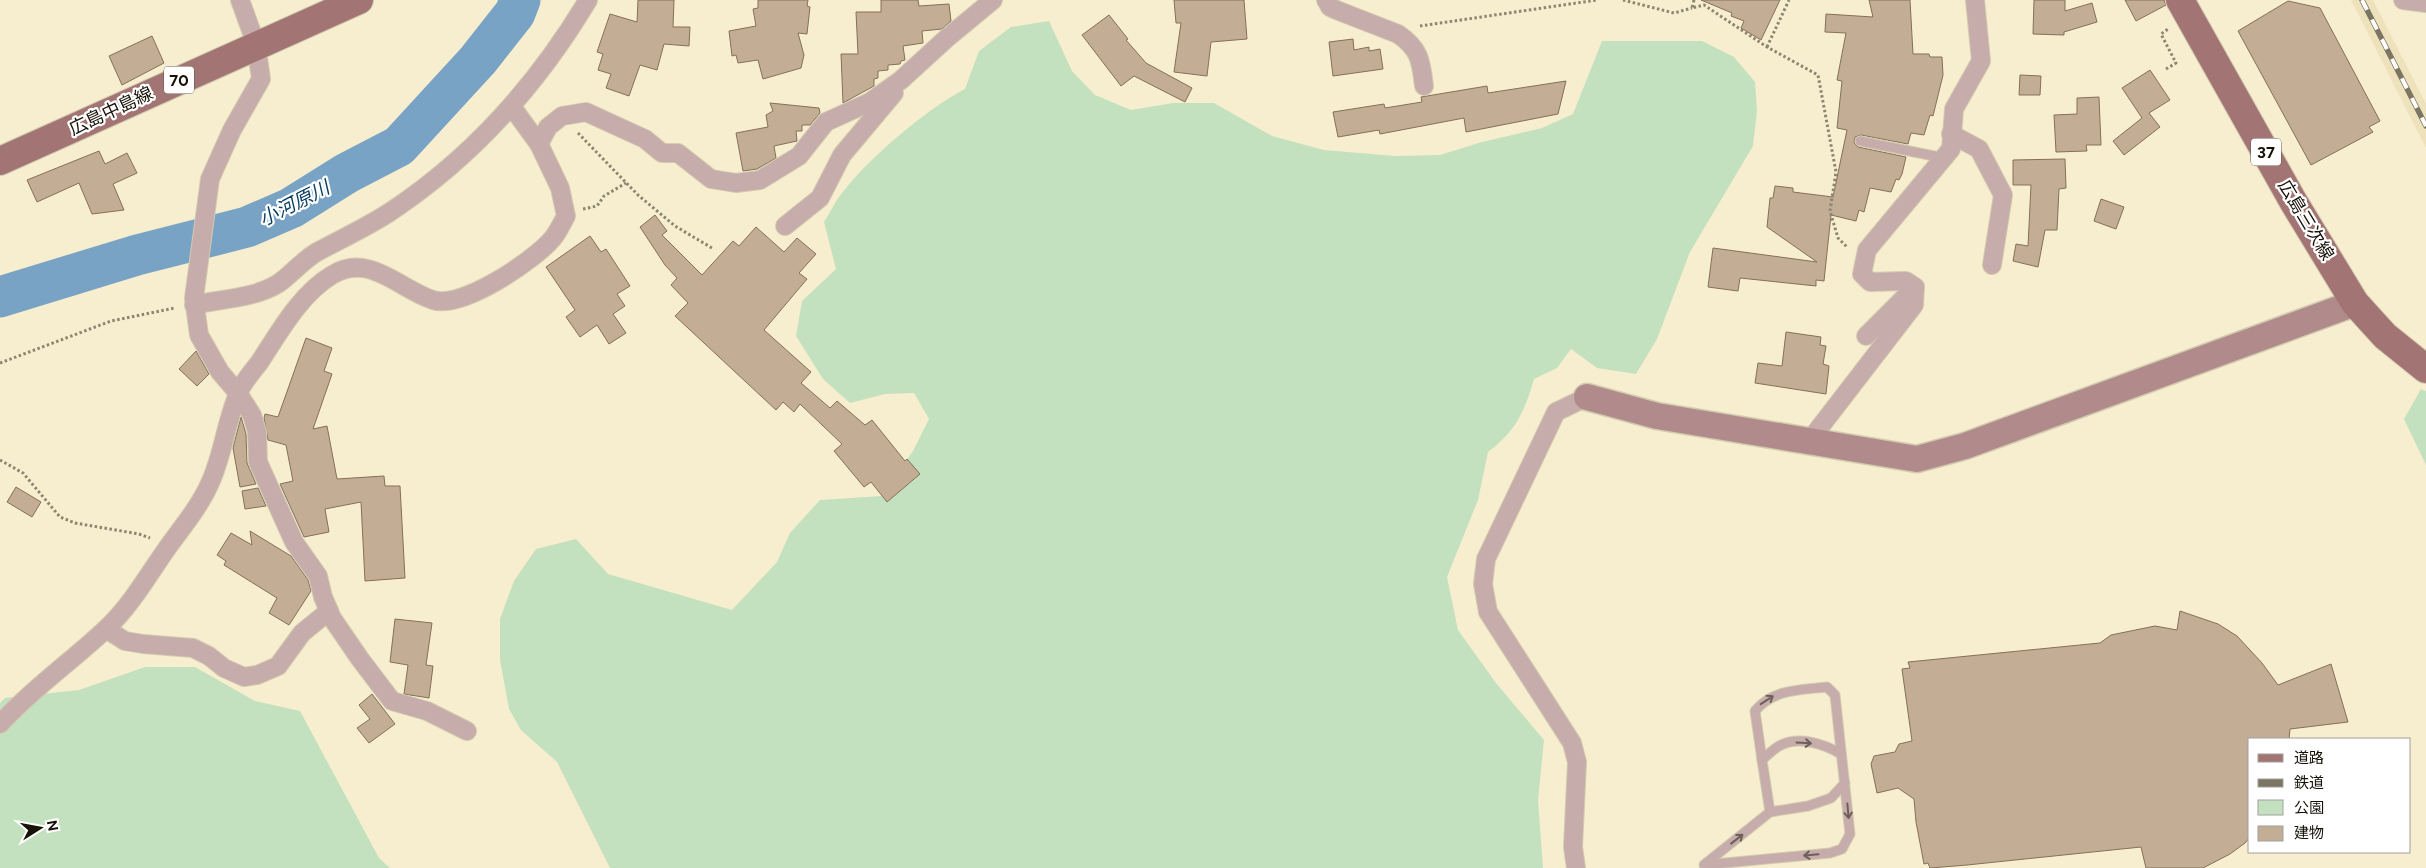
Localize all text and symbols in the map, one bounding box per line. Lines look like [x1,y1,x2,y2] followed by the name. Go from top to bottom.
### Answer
[164,66,194,94] road number: 70
[66,82,156,140] street label: 広島中島線
[2251,138,2281,166] road number: 37
[255,175,335,231] water label: 小河原川
[2273,176,2339,264] street label: 広島三次線
[1760,695,1774,705] one-way arrow
[1796,738,1812,747] one-way arrow
[2248,738,2411,853] legend
[2294,749,2324,767] text: 道路
[2294,774,2324,792] text: 鉄道
[2294,799,2324,817] text: 公園
[15,803,65,853] north arrow
[1843,803,1852,819] one-way arrow
[43,819,62,833] text: N
[2294,824,2324,842] text: 建物
[1730,833,1743,844] one-way arrow
[1803,850,1819,860] one-way arrow

